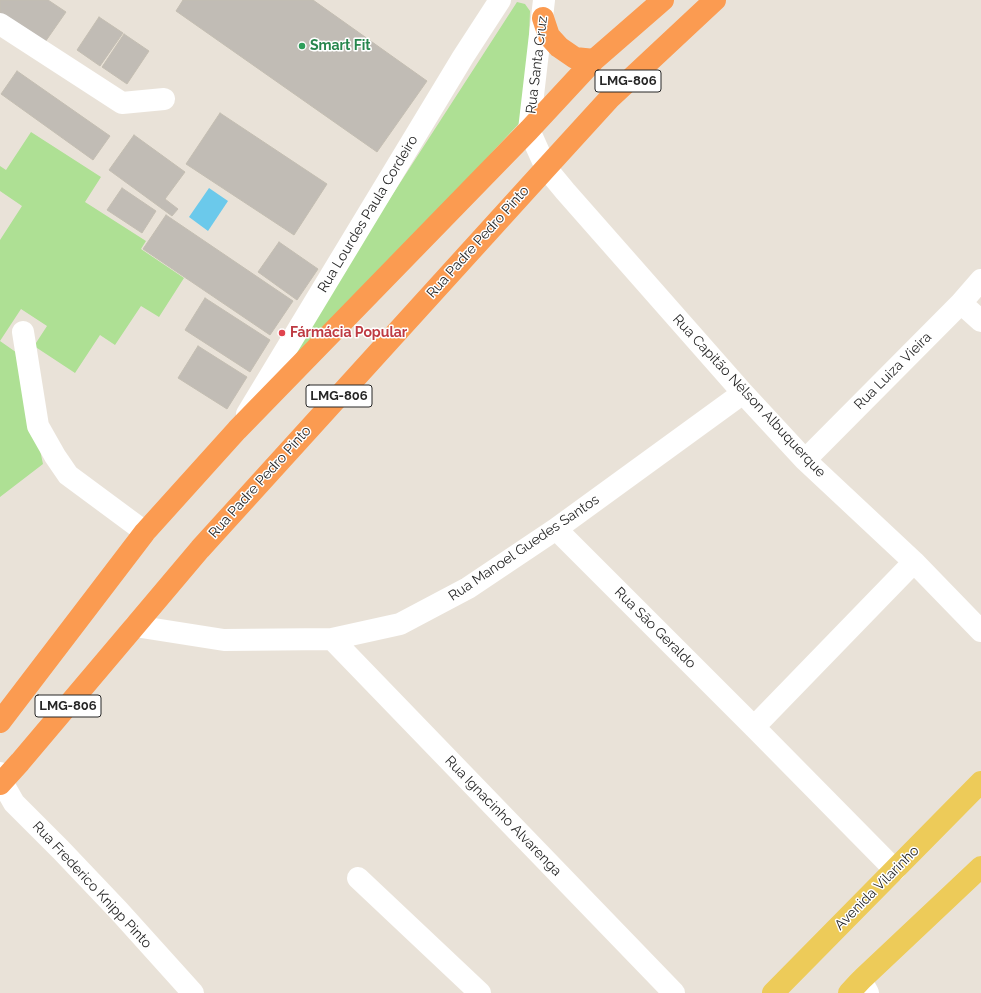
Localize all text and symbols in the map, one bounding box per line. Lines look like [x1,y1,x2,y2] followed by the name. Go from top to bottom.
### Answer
[523,15,551,115] street label: Rua Santa Cruz
[310,38,371,54] place label: Smart Fit
[297,41,307,51] marker: Smart Fit
[595,70,661,92] road number: LMG-806
[314,132,422,296] street label: Rua Lourdes Paula Cordeiro
[423,183,533,301] street label: Rua Padre Pedro Pinto
[669,311,829,481] street label: Rua Capitão Nélson Albuquerque
[290,325,407,341] place label: Fármácia Popular
[277,328,287,338] marker: Fármácia Popular
[851,329,935,413] street label: Rua Luiza Vieira
[306,385,372,407] road number: LMG-806
[205,423,315,541] street label: Rua Padre Pedro Pinto
[445,491,603,605] street label: Rua Manoel Guedes Santos
[611,584,699,672] street label: Rua São Geraldo
[35,695,101,717] road number: LMG-806
[441,752,565,880] street label: Rua Ignacinho Alvarenga
[29,818,155,952] street label: Rua Frederico Knipp Pinto
[831,842,923,934] street label: Avenida Vilarinho

